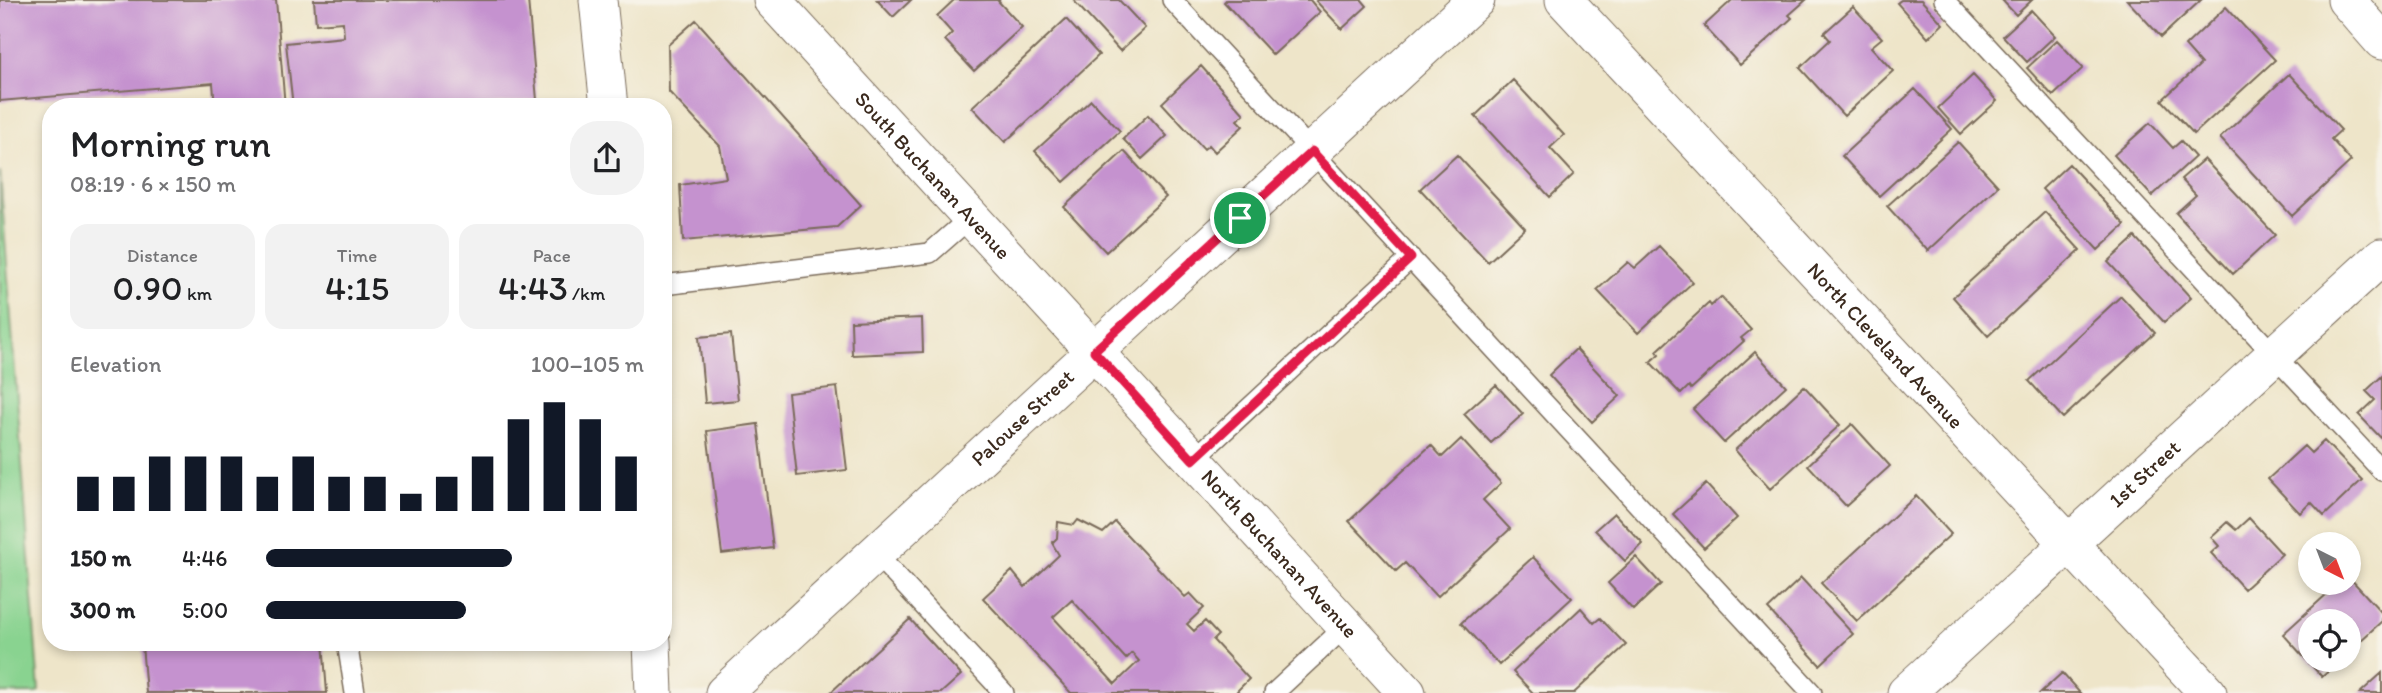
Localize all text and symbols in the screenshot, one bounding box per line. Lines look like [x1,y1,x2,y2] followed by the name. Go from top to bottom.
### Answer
[850,86,1016,264] street label: South Buchanan Avenue
[70,121,271,167] text: Morning run
[570,121,644,195] button: share
[70,170,236,198] text: 08:19 · 6 × 150 m
[1210,188,1270,248] pin
[1221,199,1259,237] icon: arrive
[127,244,198,267] text: Distance
[337,244,377,267] text: Time
[533,244,571,267] text: Pace
[1802,257,1969,434] street label: North Cleveland Avenue
[113,267,183,309] text: 0.90
[325,267,389,309] text: 4:15
[498,267,568,309] text: 4:43
[183,282,212,305] text: km
[568,282,605,305] text: /km
[70,350,161,378] text: Elevation
[531,350,644,378] text: 100–105 m
[966,364,1079,471] street label: Palouse Street
[2104,435,2185,512] street label: 1st Street
[1196,464,1363,643] street label: North Buchanan Avenue
[2298,532,2361,595] north arrow
[2298,532,2361,672] map controls
[70,544,131,572] text: 150 m
[182,544,227,572] text: 4:46
[70,596,135,624] text: 300 m
[182,596,228,624] text: 5:00
[2298,609,2361,672] button: locate

